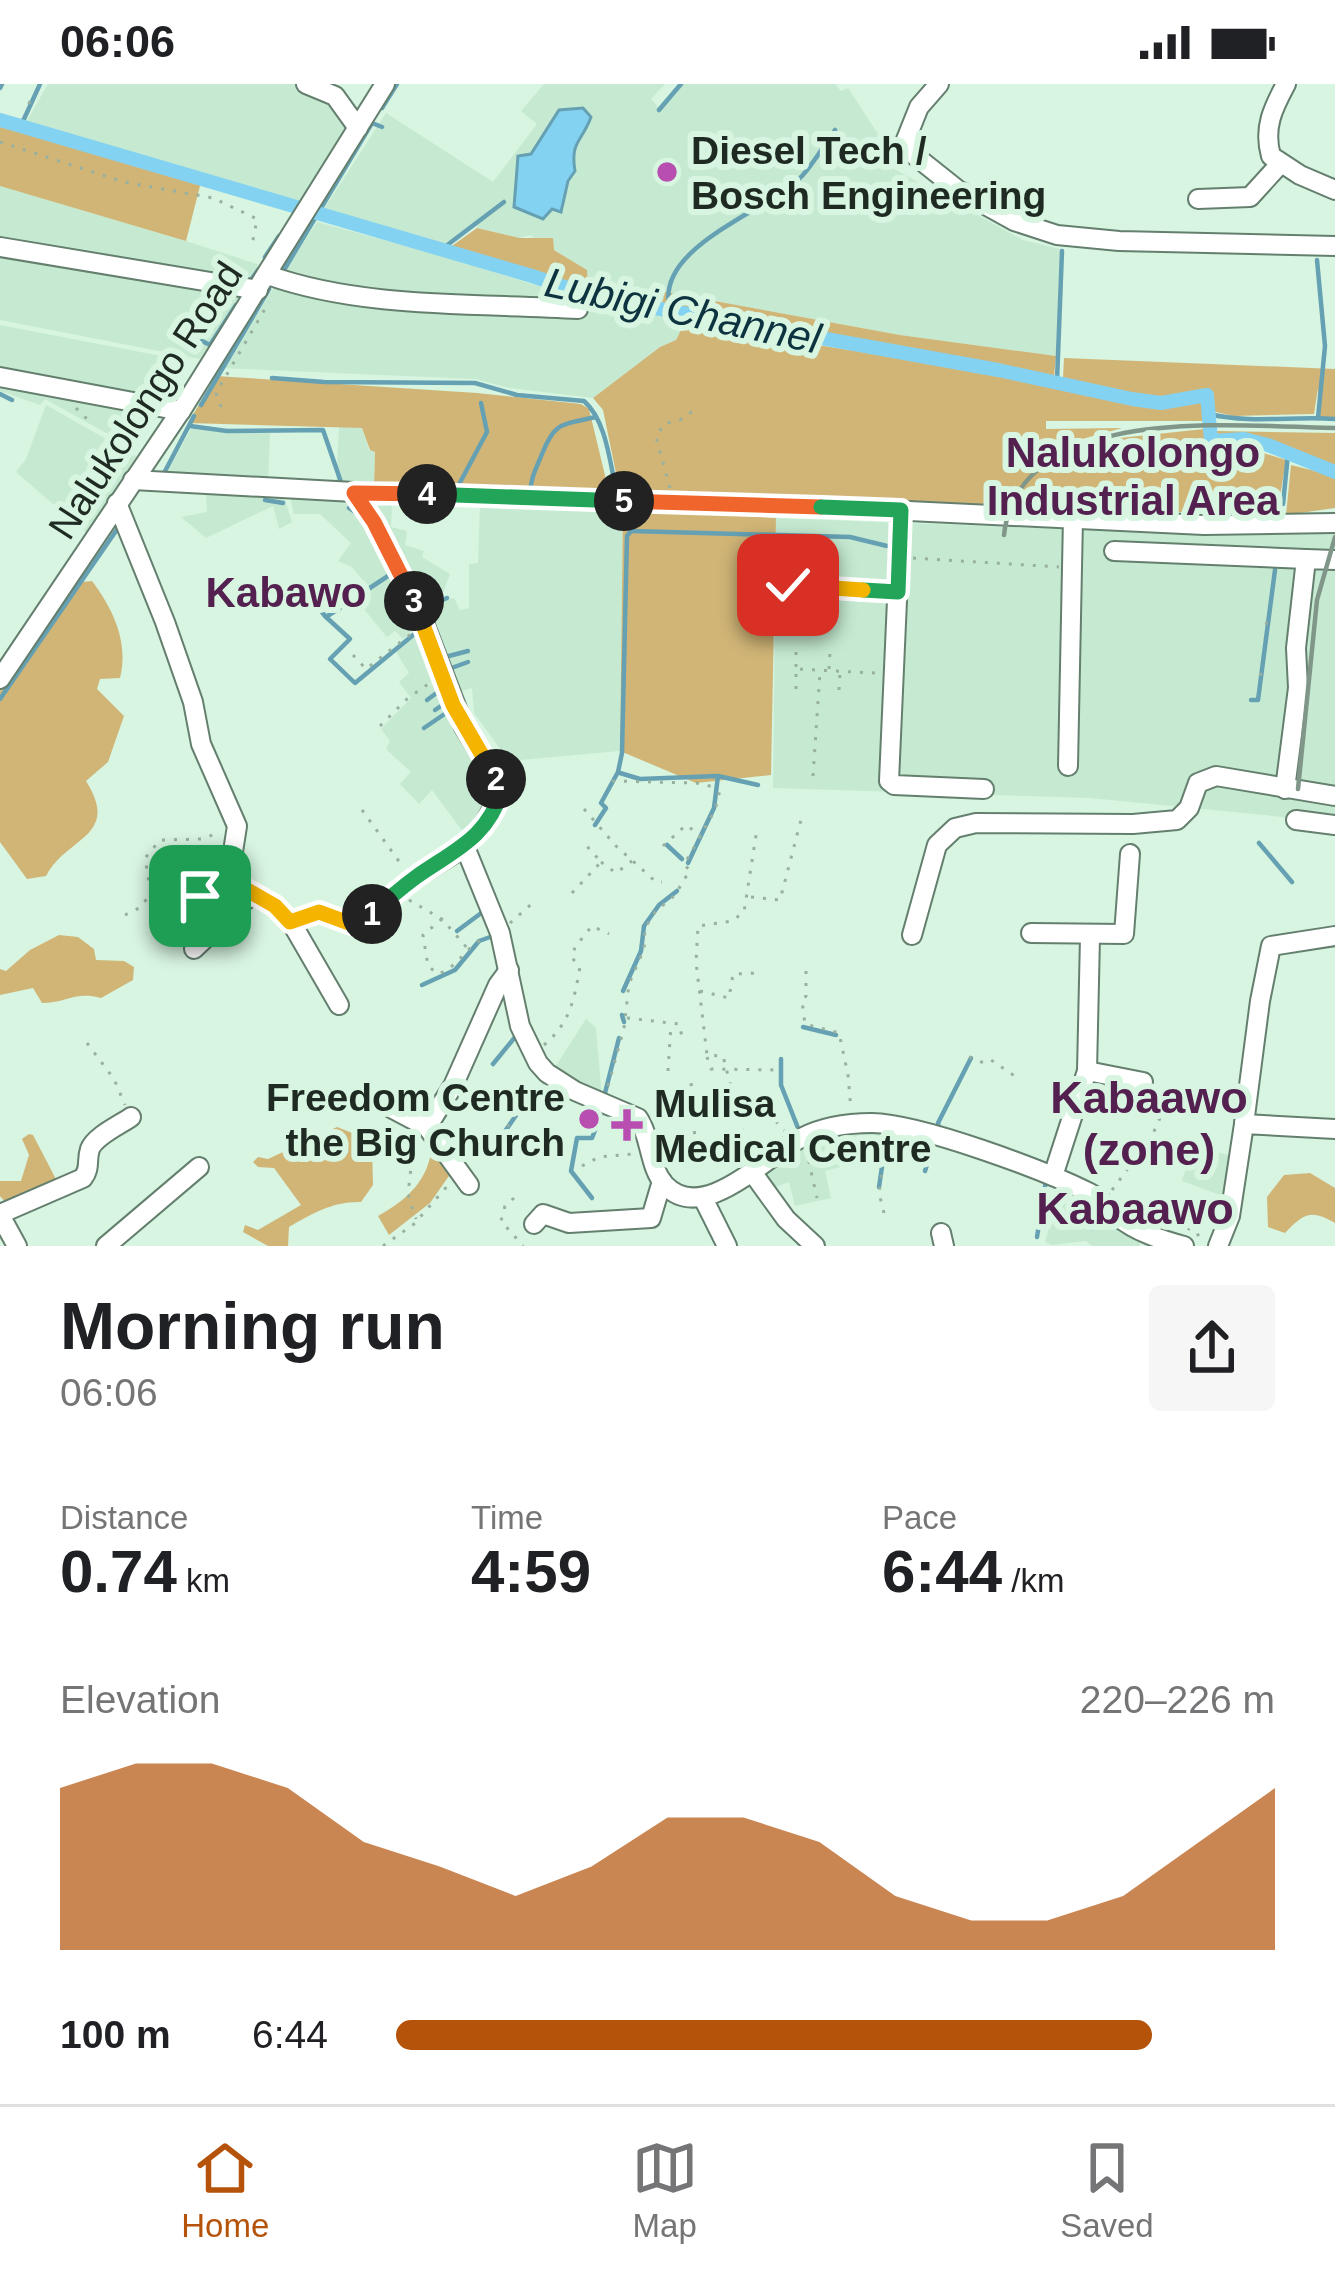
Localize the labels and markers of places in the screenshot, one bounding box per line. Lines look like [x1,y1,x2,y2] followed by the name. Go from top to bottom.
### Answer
[691,129,1046,217] place label: Diesel Tech / Bosch Engineering
[654,159,680,185] marker: Diesel Tech / Bosch Engineering
[397,464,457,524] pin: 4
[594,471,654,531] pin: 5
[737,534,839,636] pin
[384,571,444,631] pin: 3
[466,749,526,809] pin: 2
[149,845,251,947] pin
[342,884,402,944] pin: 1
[266,1076,565,1164] place label: Freedom Centre the Big Church
[654,1082,931,1170] place label: Mulisa Medical Centre
[576,1106,602,1132] marker: Freedom Centre the Big Church
[611,1109,643,1141] marker: Mulisa Medical Centre

